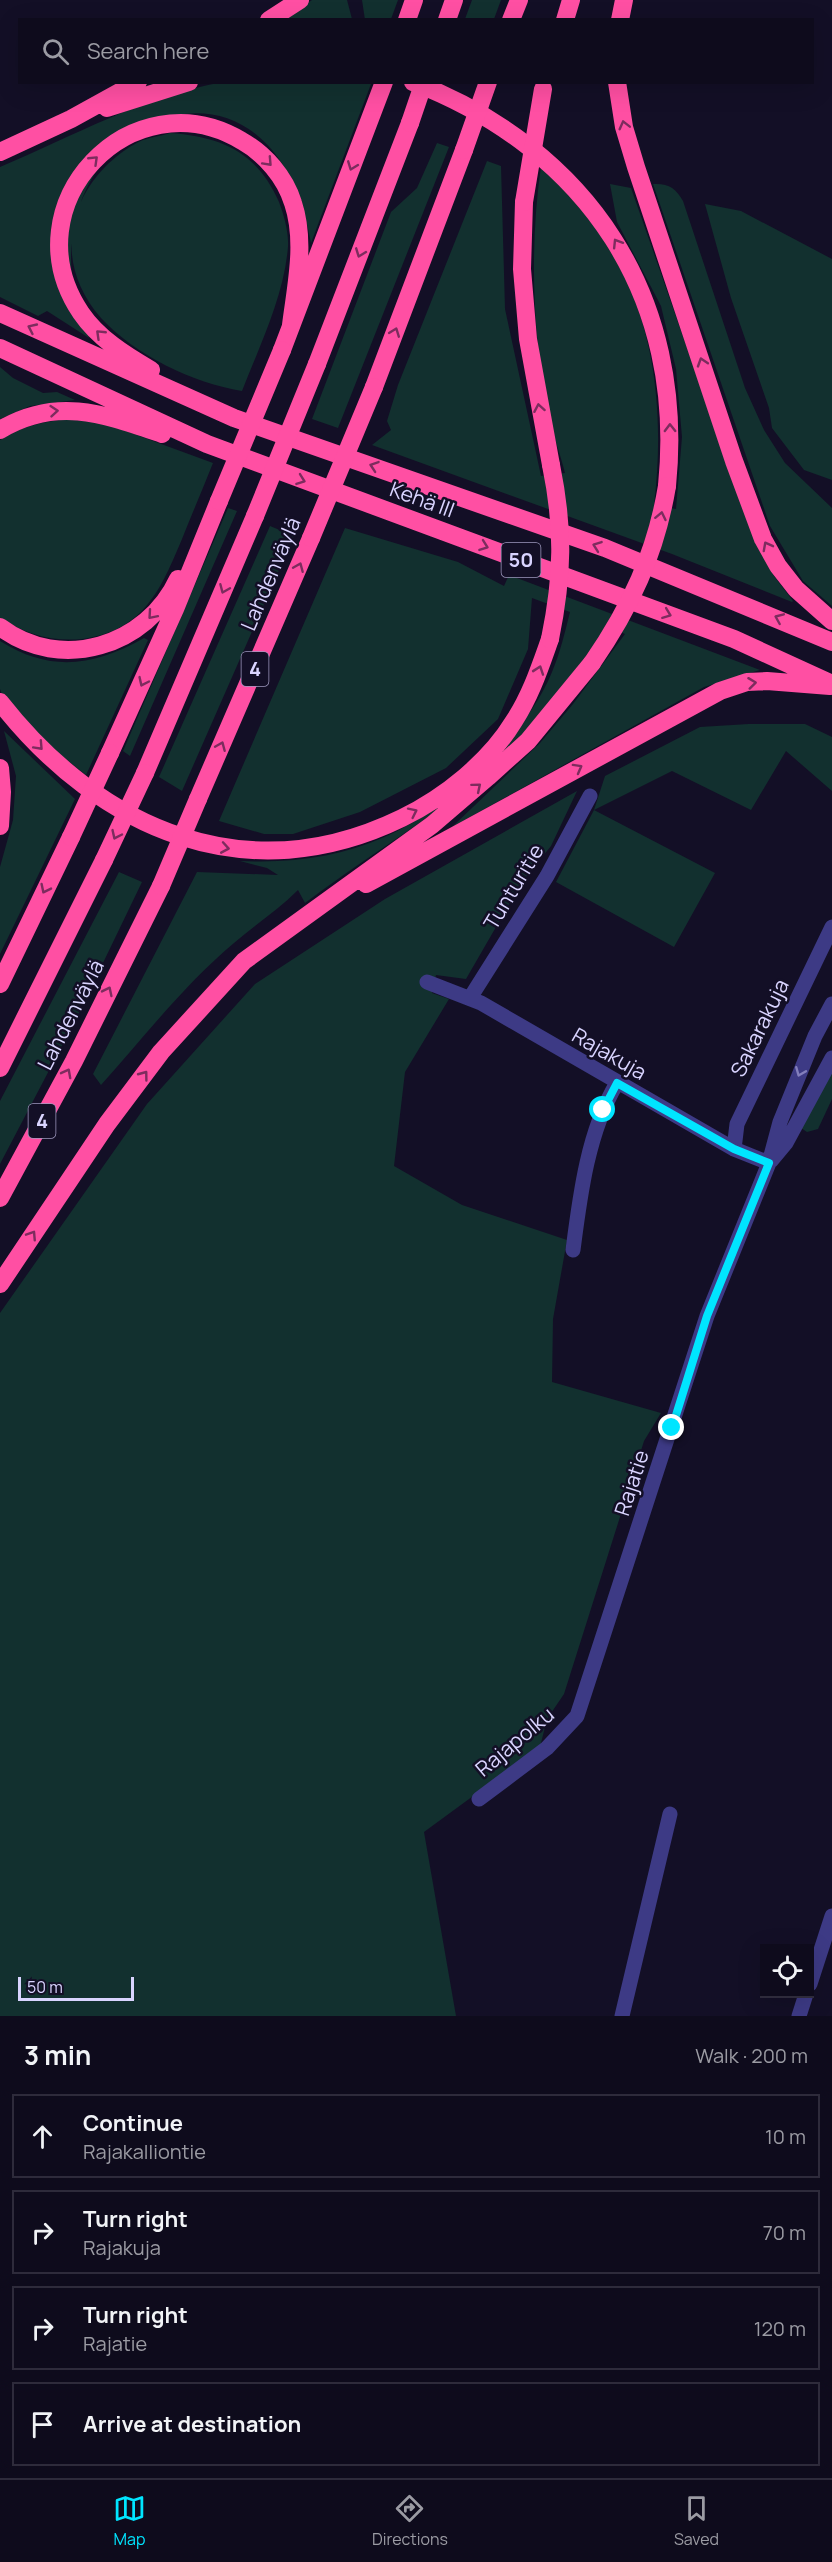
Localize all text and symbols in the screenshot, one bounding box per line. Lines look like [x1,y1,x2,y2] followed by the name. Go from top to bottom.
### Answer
[18,18,814,84] search box
[39,35,72,68] icon: search
[87,36,209,66] text: Search here
[619,120,632,130] one-way arrow
[260,154,271,165] one-way arrow
[86,156,97,167] one-way arrow
[347,159,359,170] one-way arrow
[612,239,624,249] one-way arrow
[355,247,367,258] one-way arrow
[27,324,38,336] one-way arrow
[387,327,400,338] one-way arrow
[97,330,108,341] one-way arrow
[697,357,709,368] one-way arrow
[534,403,546,413] one-way arrow
[50,405,59,418] one-way arrow
[664,423,676,432] one-way arrow
[369,461,380,474] one-way arrow
[295,472,306,485] one-way arrow
[386,474,459,524] street label: Kehä III
[654,511,667,521] one-way arrow
[234,513,307,635] street label: Lahdenväylä
[478,539,489,552] one-way arrow
[593,540,603,553] one-way arrow
[763,542,774,552] one-way arrow
[502,543,540,577] road number: 50
[292,562,304,573] one-way arrow
[219,582,231,593] one-way arrow
[661,606,672,619] one-way arrow
[148,608,159,619] one-way arrow
[774,613,785,625] one-way arrow
[242,652,268,686] road number: 4
[532,665,545,676] one-way arrow
[139,676,151,687] one-way arrow
[747,677,756,690] one-way arrow
[32,739,43,749] one-way arrow
[214,741,226,752] one-way arrow
[571,764,582,775] one-way arrow
[470,783,481,794] one-way arrow
[407,808,418,820] one-way arrow
[111,829,123,840] one-way arrow
[477,838,550,935] street label: Tunturitie
[220,841,230,854] one-way arrow
[41,883,53,894] one-way arrow
[30,955,110,1075] street label: Lahdenväylä
[723,974,795,1081] street label: Sakarakuja
[101,987,112,998] one-way arrow
[567,1021,652,1086] street label: Rajakuja
[795,1066,808,1077] one-way arrow
[60,1068,71,1079] one-way arrow
[136,1071,147,1082] one-way arrow
[589,1096,615,1122] route start
[28,1104,56,1138] road number: 4
[24,1230,35,1241] one-way arrow
[658,1414,684,1440] route end
[607,1446,655,1519] street label: Rajatie
[469,1700,560,1782] street label: Rajapolku
[760,1944,814,1998] map controls
[760,1944,814,1998] button: locate
[18,1974,134,2002] scale bar
[27,1976,63,1998] text: 50 m
[24,2037,91,2073] text: 3 min
[695,2042,808,2069] text: Walk · 200 m
[83,2108,183,2138] text: Continue
[26,2120,59,2153] icon: ahead
[765,2123,806,2150] text: 10 m
[83,2138,206,2165] text: Rajakalliontie
[83,2204,188,2234] text: Turn right
[26,2216,59,2249] icon: right
[763,2219,806,2246] text: 70 m
[83,2234,161,2261] text: Rajakuja
[83,2300,188,2330] text: Turn right
[26,2312,59,2345] icon: right
[754,2315,806,2342] text: 120 m
[83,2330,147,2357] text: Rajatie
[26,2408,59,2441] icon: arrive
[83,2409,301,2439] text: Arrive at destination
[113,2492,146,2550] tab: Map
[372,2492,448,2550] tab: Directions
[674,2492,719,2550] tab: Saved

